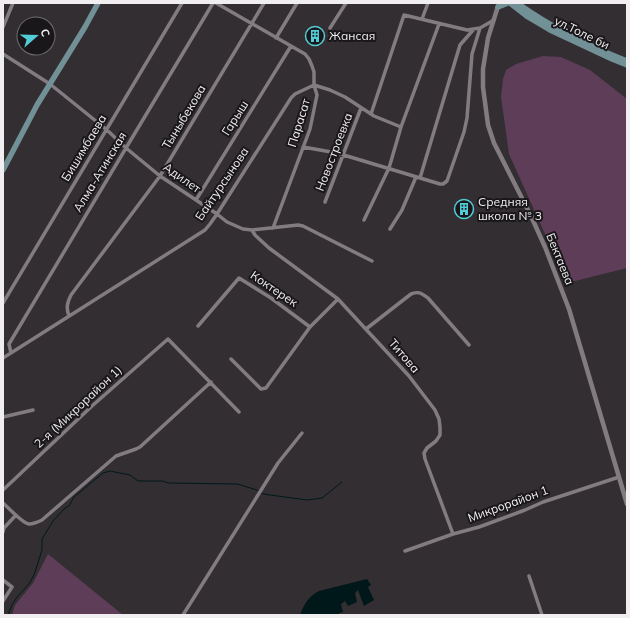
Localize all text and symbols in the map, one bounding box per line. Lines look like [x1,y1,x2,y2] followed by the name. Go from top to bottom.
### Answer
[552,13,612,52] street label: ул.Толе би
[16,16,56,56] north arrow
[304,25,326,47] building icon: Жансая
[38,27,53,39] text: С
[329,28,375,43] place label: Жансая
[158,82,209,152] street label: Тыныбекова
[284,96,313,149] street label: Парасат
[218,97,251,138] street label: Гарыш
[312,110,355,193] street label: Новостроевка
[58,112,109,184] street label: Бишимбаева
[70,129,129,215] street label: Алма-Атинская
[192,144,252,223] street label: Байтурсынова
[161,159,204,196] street label: Адилет
[478,194,542,223] place label: Средняя школа № 3
[453,198,475,220] building icon: Средняя школа № 3
[543,231,578,287] street label: Бектаева
[248,267,301,310] street label: Коктерек
[386,336,423,376] street label: Титова
[31,362,125,451] street label: 2-я (Микрорайон 1)
[466,482,550,525] street label: Микрорайон 1

